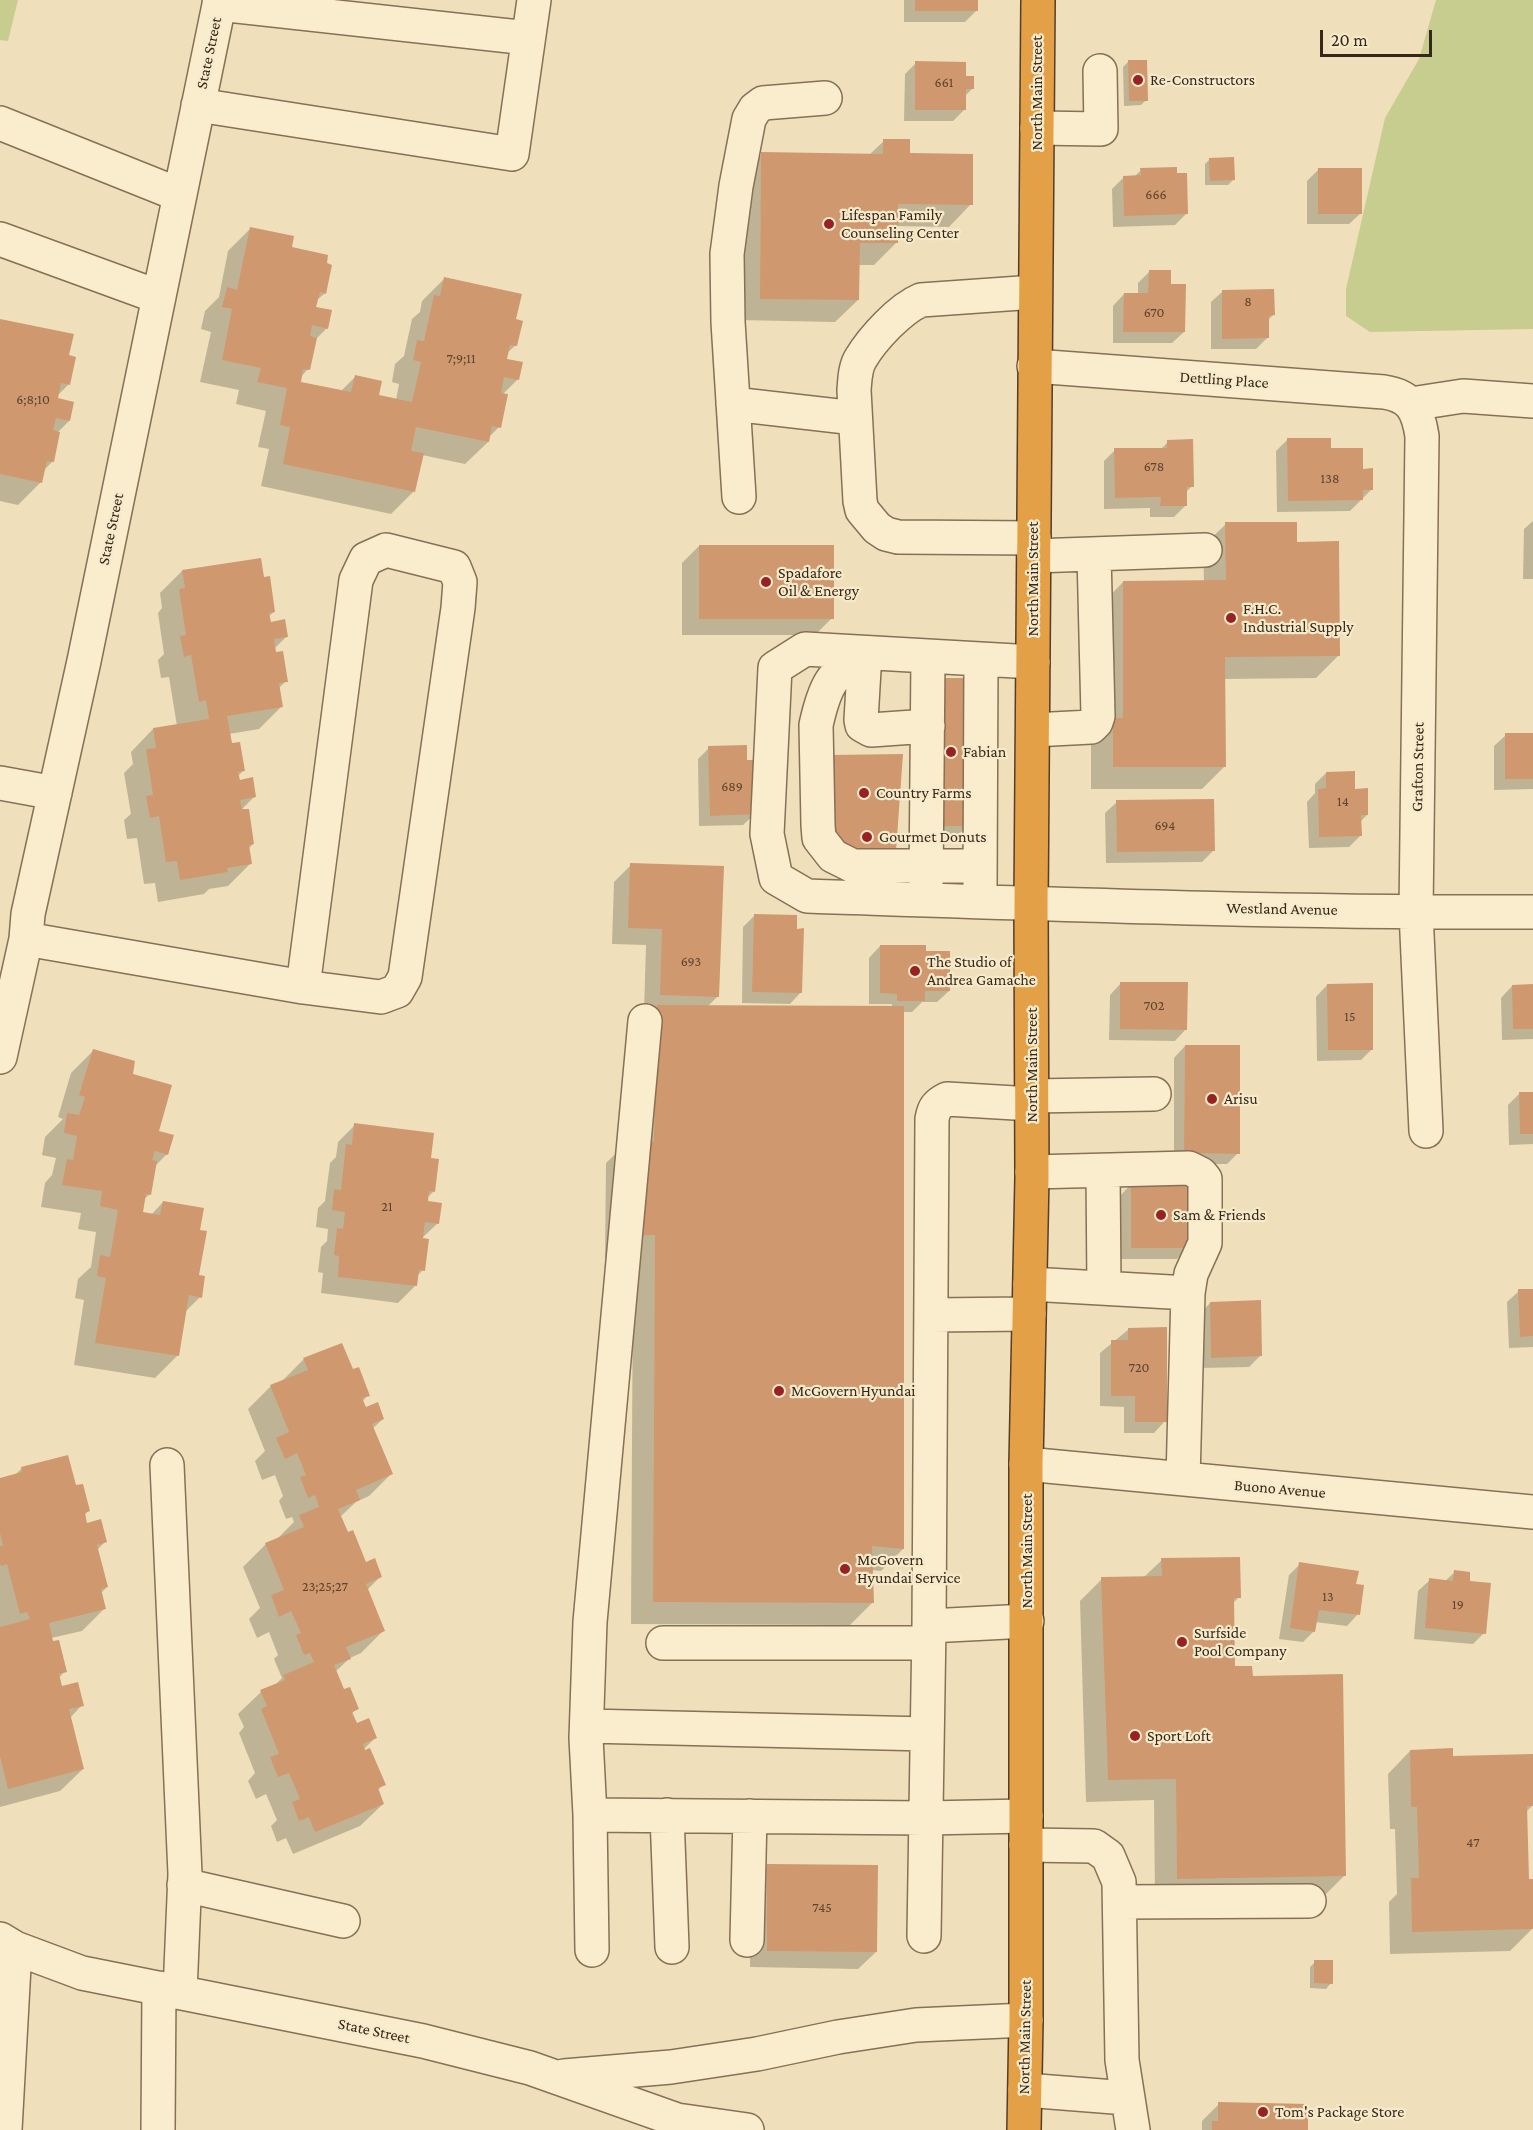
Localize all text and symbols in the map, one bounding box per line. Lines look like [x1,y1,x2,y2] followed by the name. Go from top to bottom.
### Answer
[192,15,226,91] street label: State Street
[1323,18,1436,56] scale bar
[1331,30,1368,50] text: 20 m
[1027,36,1047,150] street label: North Main Street
[1150,70,1255,90] place label: Re-Constructors
[1131,73,1145,87] marker: Re-Constructors
[935,75,953,91] house number: 661
[1145,187,1167,203] house number: 666
[841,205,959,243] place label: Lifespan Family Counseling Center
[822,217,836,231] marker: Lifespan Family Counseling Center
[1244,294,1252,310] house number: 8
[1144,305,1164,321] house number: 670
[446,351,476,367] house number: 7;9;11
[1179,367,1269,393] street label: Dettling Place
[16,392,50,408] house number: 6;8;10
[1144,459,1164,475] house number: 678
[1321,471,1339,487] house number: 138
[94,491,128,567] street label: State Street
[1023,522,1043,636] street label: North Main Street
[778,563,859,601] place label: Spadafore Oil & Energy
[759,575,773,589] marker: Spadafore Oil & Energy
[1243,599,1354,637] place label: F.H.C. Industrial Supply
[1224,611,1238,625] marker: F.H.C. Industrial Supply
[1408,722,1428,812] street label: Grafton Street
[963,742,1006,762] place label: Fabian
[944,745,958,759] marker: Fabian
[721,779,743,795] house number: 689
[876,783,972,803] place label: Country Farms
[857,786,871,800] marker: Country Farms
[1337,794,1349,810] house number: 14
[1155,818,1175,834] house number: 694
[879,827,987,847] place label: Gourmet Donuts
[860,830,874,844] marker: Gourmet Donuts
[1226,898,1338,920] street label: Westland Avenue
[927,952,1036,990] place label: The Studio of Andrea Gamache
[681,954,701,970] house number: 693
[908,964,922,978] marker: The Studio of Andrea Gamache
[1144,998,1164,1014] house number: 702
[1022,1008,1042,1122] street label: North Main Street
[1344,1009,1356,1025] house number: 15
[1224,1089,1258,1109] place label: Arisu
[1205,1092,1219,1106] marker: Arisu
[381,1199,393,1215] house number: 21
[1173,1205,1266,1225] place label: Sam & Friends
[1154,1208,1168,1222] marker: Sam & Friends
[1128,1360,1150,1376] house number: 720
[791,1381,916,1401] place label: McGovern Hyundai
[772,1384,786,1398] marker: McGovern Hyundai
[1233,1475,1327,1503] street label: Buono Avenue
[1017,1494,1037,1608] street label: North Main Street
[857,1550,960,1588] place label: McGovern Hyundai Service
[838,1562,852,1576] marker: McGovern Hyundai Service
[302,1579,348,1595] house number: 23;25;27
[1322,1589,1334,1605] house number: 13
[1452,1597,1464,1613] house number: 19
[1194,1623,1287,1661] place label: Surfside Pool Company
[1175,1635,1189,1649] marker: Surfside Pool Company
[1147,1726,1211,1746] place label: Sport Loft
[1128,1729,1142,1743] marker: Sport Loft
[1466,1835,1480,1851] house number: 47
[812,1900,832,1916] house number: 745
[1014,1979,1036,2095] street label: North Main Street
[336,2014,412,2048] street label: State Street
[1275,2102,1404,2122] place label: Tom's Package Store
[1256,2105,1270,2119] marker: Tom's Package Store

